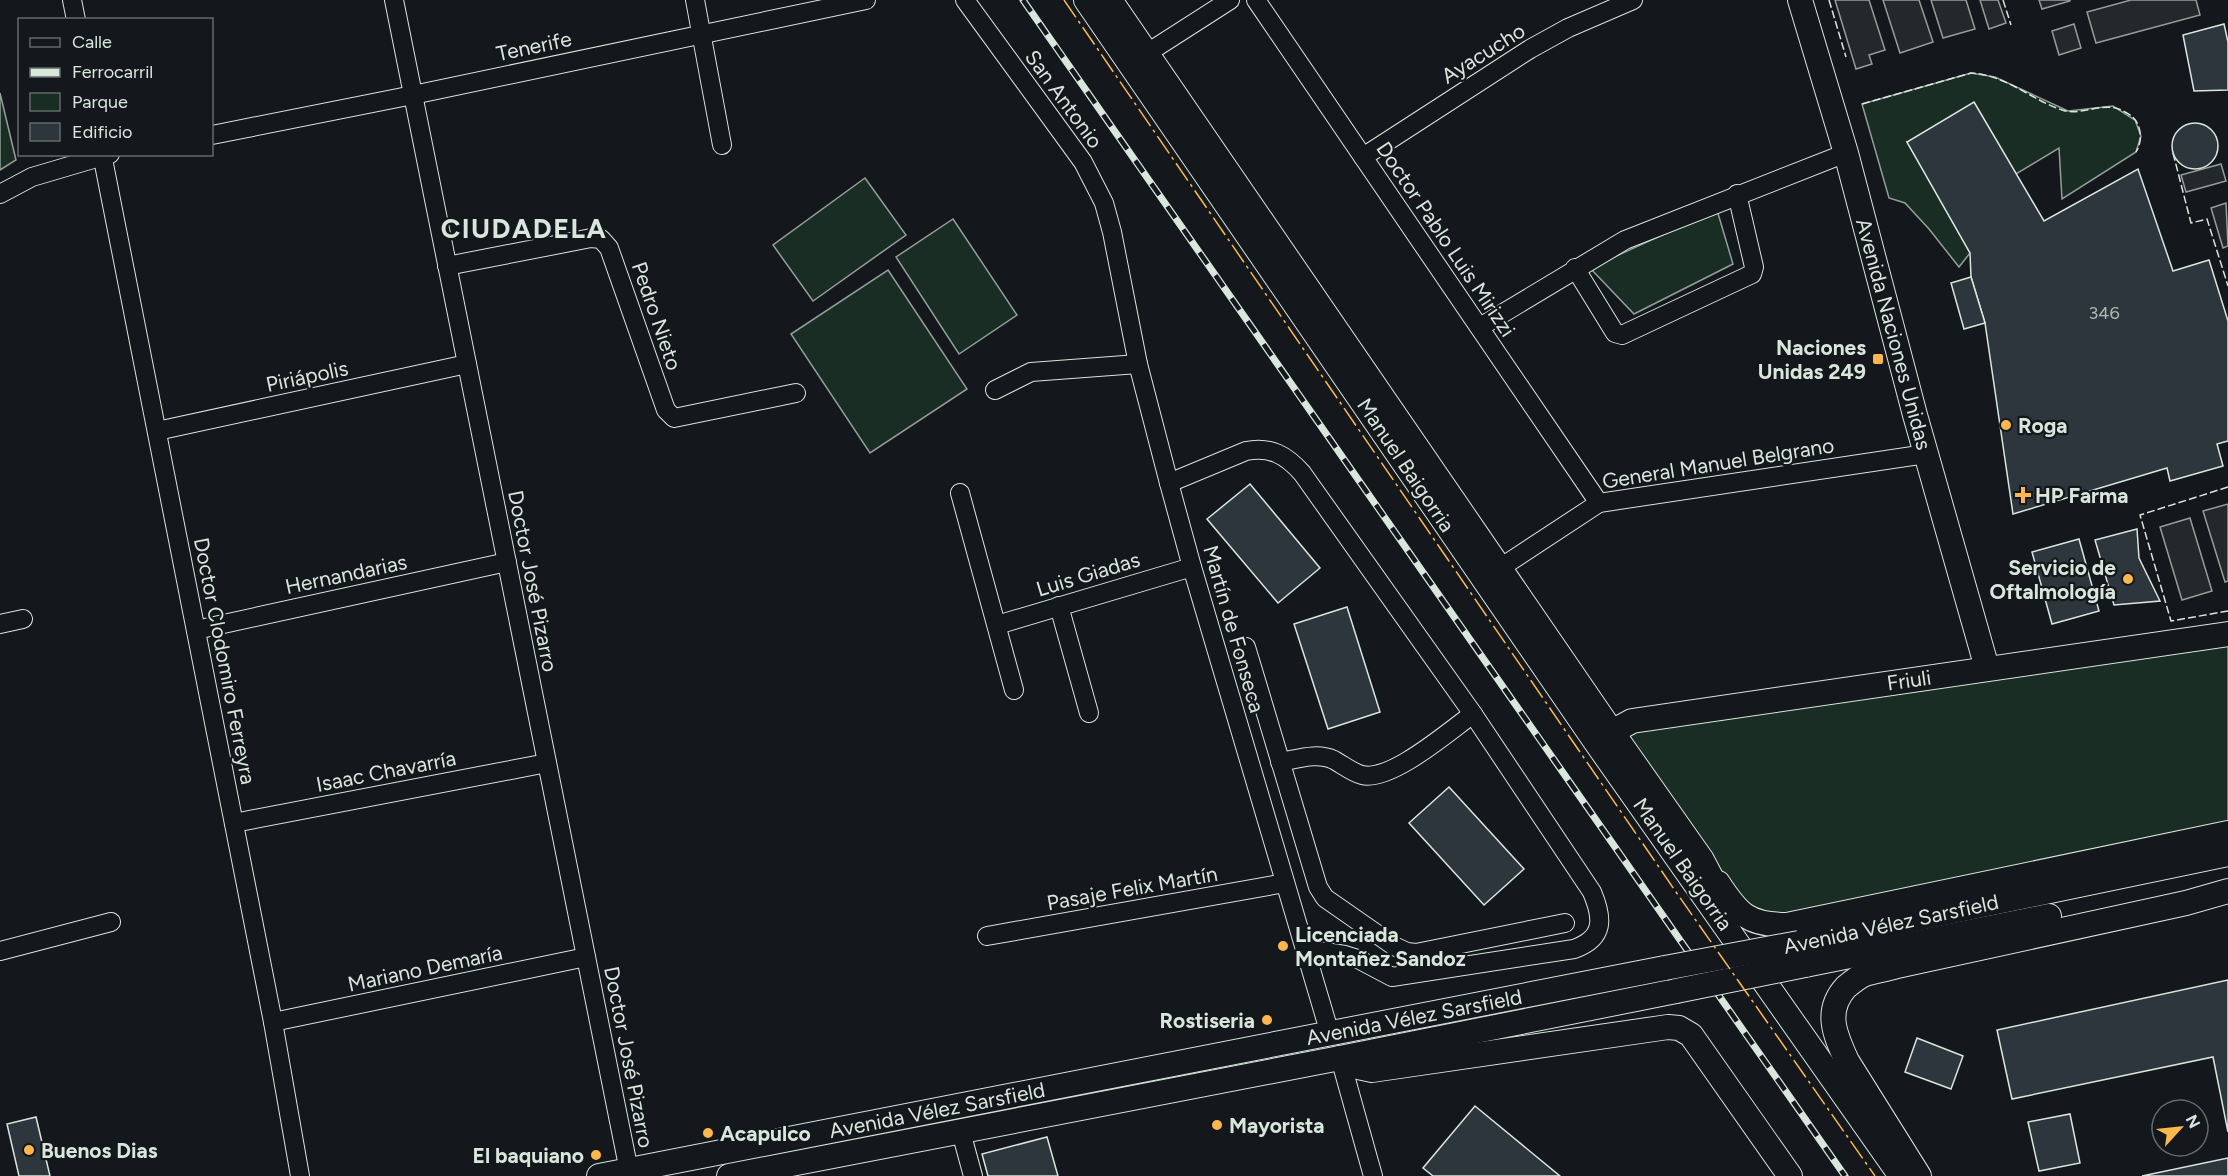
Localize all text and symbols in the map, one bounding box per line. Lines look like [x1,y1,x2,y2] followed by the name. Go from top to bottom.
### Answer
[18,18,213,156] legend
[1437,18,1529,88] street label: Ayacucho
[494,26,574,66] street label: Tenerife
[72,31,112,53] text: Calle
[1020,45,1108,153] street label: San Antonio
[72,61,153,83] text: Ferrocarril
[72,91,128,113] text: Parque
[72,121,133,143] text: Edificio
[1371,137,1521,341] street label: Doctor Pablo Luis Mirizzi
[441,212,607,245] district label: CIUDADELA
[1851,215,1937,453] street label: Avenida Naciones Unidas
[627,259,687,373] street label: Pedro Nieto
[2088,302,2120,324] house number: 346
[1758,335,1866,384] place label: Naciones Unidas 249
[1871,352,1885,366] marker: Naciones Unidas 249
[264,355,350,397] street label: Piriápolis
[1352,393,1460,537] street label: Manuel Baigorria
[2018,413,2068,438] place label: Roga
[1999,418,2013,432] marker: Roga
[1600,432,1836,494] street label: General Manuel Belgrano
[2035,483,2129,508] place label: HP Farma
[503,488,563,674] street label: Doctor José Pizarro
[2016,488,2030,502] marker: HP Farma
[189,535,261,787] street label: Doctor Clodomiro Ferreyra
[1198,543,1270,715] street label: Martín de Fonseca
[1033,546,1143,602] street label: Luis Giadas
[283,549,409,599] street label: Hernandarias
[1989,555,2116,604] place label: Servicio de Oftalmología
[2121,572,2135,586] marker: Servicio de Oftalmología
[1885,665,1933,695] street label: Friuli
[314,745,458,797] street label: Isaac Chavarría
[1628,793,1738,935] street label: Manuel Baigorria
[1045,861,1219,915] street label: Pasaje Felix Martín
[1781,889,2001,959] street label: Avenida Vélez Sarsfield
[1295,922,1466,971] place label: Licenciada Montañez Sandoz
[345,939,505,997] street label: Mariano Demaría
[1276,939,1290,953] marker: Licenciada Montañez Sandoz
[599,964,659,1150] street label: Doctor José Pizarro
[1304,984,1524,1050] street label: Avenida Vélez Sarsfield
[1159,1008,1255,1033] place label: Rostiseria
[1260,1013,1274,1027] marker: Rostiseria
[827,1077,1047,1143] street label: Avenida Vélez Sarsfield
[2150,1098,2210,1158] north arrow
[2182,1112,2204,1131] text: N
[1229,1113,1325,1138] place label: Mayorista
[1210,1118,1224,1132] marker: Mayorista
[720,1121,811,1146] place label: Acapulco
[701,1126,715,1140] marker: Acapulco
[41,1138,158,1163] place label: Buenos Dias
[22,1143,36,1157] marker: Buenos Dias
[473,1143,584,1168] place label: El baquiano
[589,1148,603,1162] marker: El baquiano

